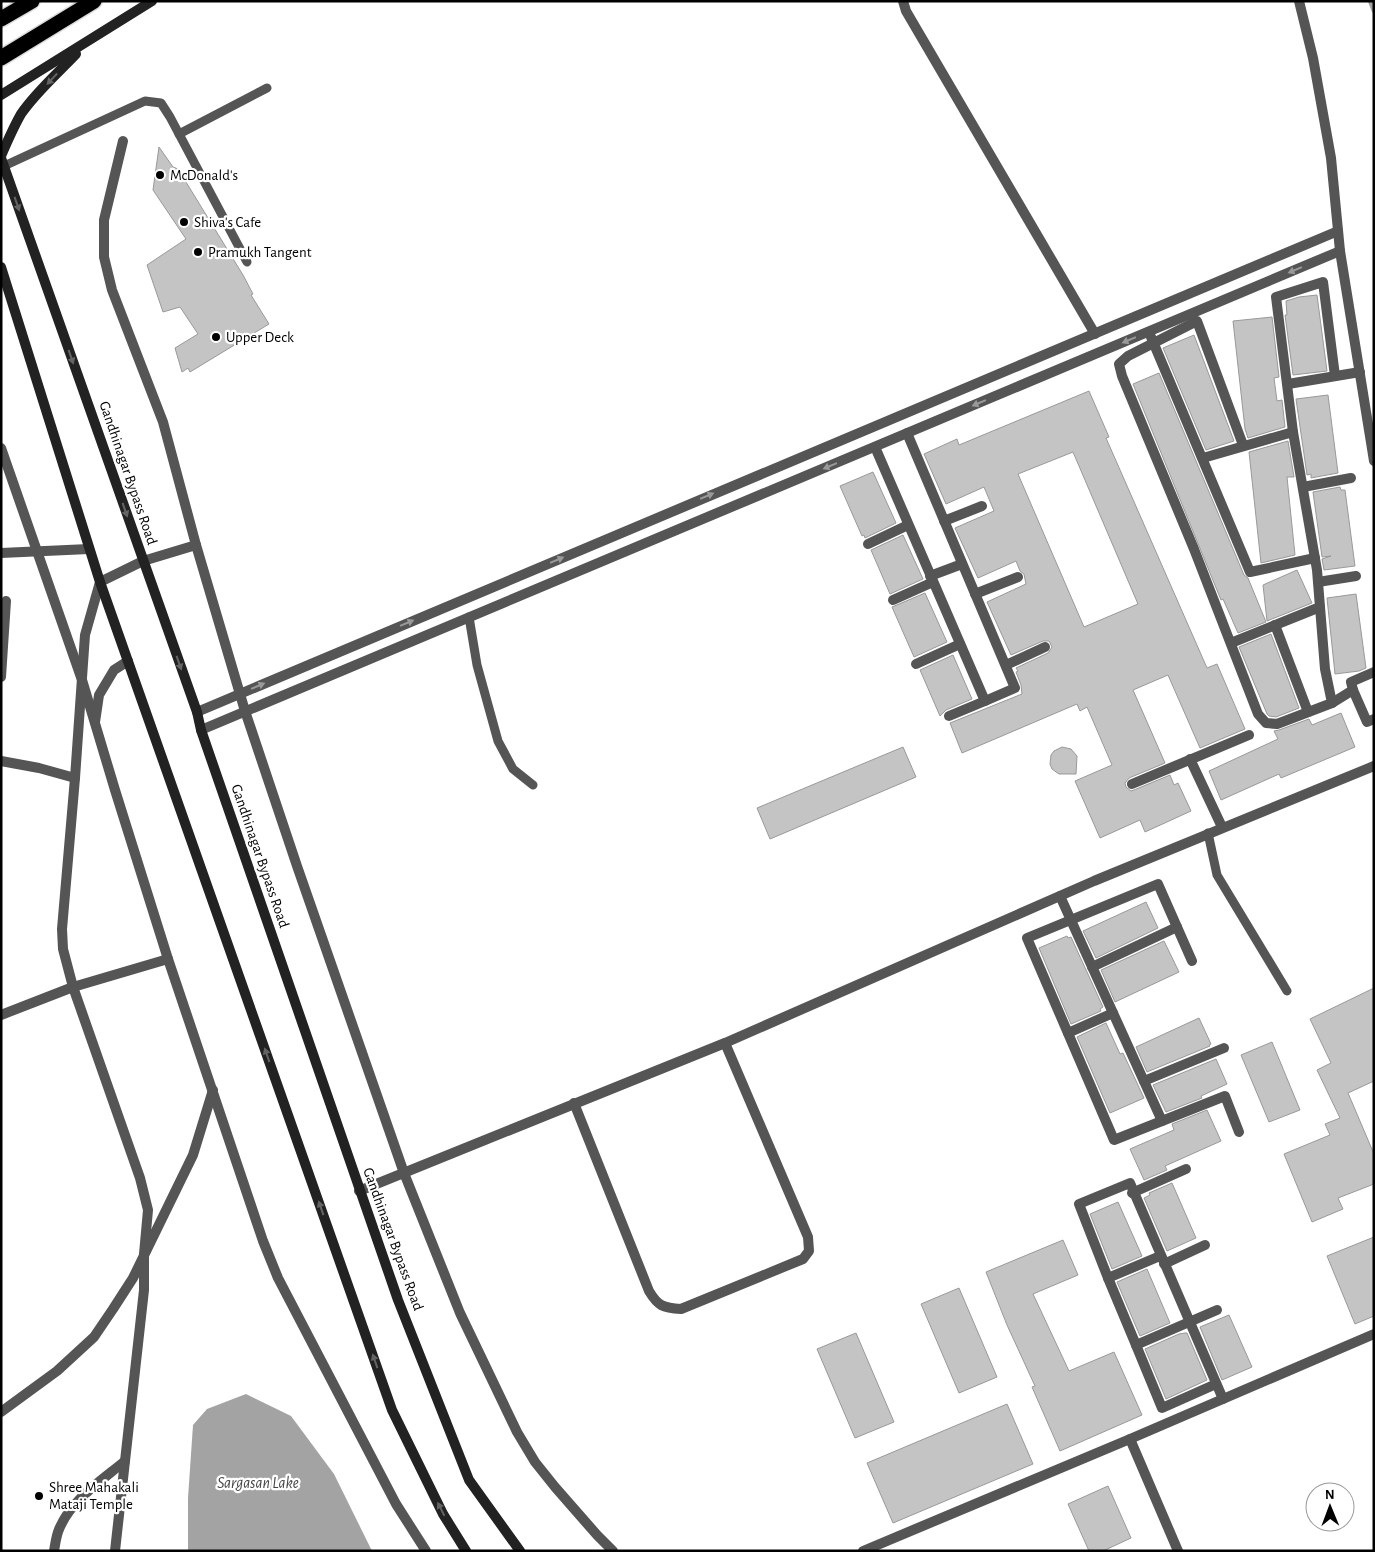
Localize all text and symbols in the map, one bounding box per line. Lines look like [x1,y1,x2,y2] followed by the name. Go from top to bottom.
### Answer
[46,73,58,85] one-way arrow
[170,168,238,183] place label: McDonald's
[154,169,166,181] marker: McDonald's
[14,196,21,211] one-way arrow
[194,215,261,230] place label: Shiva's Cafe
[178,216,190,228] marker: Shiva's Cafe
[208,245,312,260] place label: Pramukh Tangent
[192,246,204,258] marker: Pramukh Tangent
[1288,266,1302,274] one-way arrow
[226,330,294,345] place label: Upper Deck
[210,331,222,343] marker: Upper Deck
[1121,336,1136,344] one-way arrow
[67,350,75,365] one-way arrow
[96,399,160,547] street label: Gandhinagar Bypass Road
[972,399,987,407] one-way arrow
[822,462,837,470] one-way arrow
[700,492,714,500] one-way arrow
[121,503,129,518] one-way arrow
[550,555,564,563] one-way arrow
[400,618,414,626] one-way arrow
[176,656,183,671] one-way arrow
[251,682,265,690] one-way arrow
[228,782,292,930] street label: Gandhinagar Bypass Road
[263,1047,270,1062] one-way arrow
[360,1166,426,1313] street label: Gandhinagar Bypass Road
[317,1200,325,1215] one-way arrow
[371,1353,379,1368] one-way arrow
[217,1475,299,1491] water label: Sargasan Lake
[49,1480,139,1512] place label: Shree Mahakali Mataji Temple
[1305,1482,1355,1532] north arrow
[1325,1488,1335,1502] text: N
[33,1490,45,1502] marker: Shree Mahakali Mataji Temple
[437,1502,445,1517] one-way arrow

